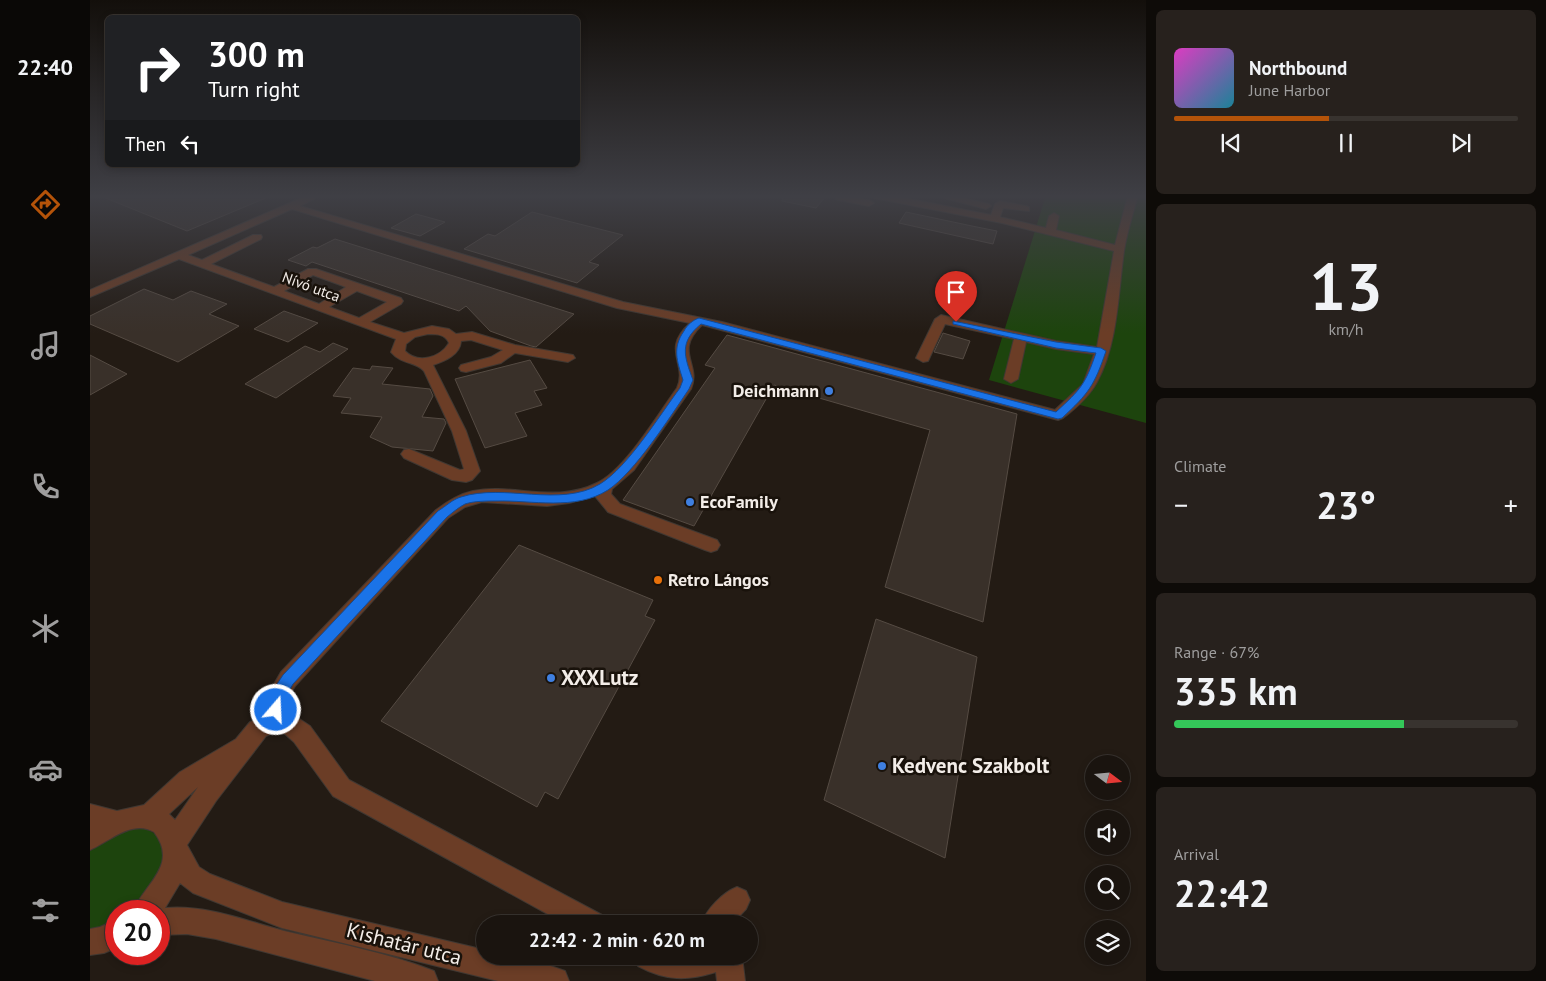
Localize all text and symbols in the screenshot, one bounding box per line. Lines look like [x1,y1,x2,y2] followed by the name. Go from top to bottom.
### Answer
[208,31,305,77] text: 300 m
[125,35,190,100] icon: right
[17,53,73,81] text: 22:40
[1249,56,1347,80] text: Northbound
[208,75,300,103] text: Turn right
[1249,80,1330,100] text: June Harbor
[1217,129,1245,157] icon: previous
[1332,129,1360,157] icon: pause
[1447,129,1475,157] icon: next
[176,130,204,158] icon: left
[125,132,166,156] text: Then
[28,187,63,222] icon: directions
[1309,244,1383,328] text: 13
[280,267,343,306] street label: Nívó utca
[935,271,977,322] pin
[942,278,970,306] icon: arrive
[1328,319,1364,339] text: km/h
[28,328,63,363] icon: music
[733,379,819,402] place label: Deichmann
[823,385,835,397] marker: Deichmann
[1174,456,1226,476] text: Climate
[28,469,63,504] icon: phone
[1316,480,1376,529] text: 23°
[1174,486,1188,523] text: −
[1504,486,1518,523] text: +
[700,490,778,513] place label: EcoFamily
[684,496,696,508] marker: EcoFamily
[668,568,769,591] place label: Retro Lángos
[652,574,664,586] marker: Retro Lángos
[28,611,63,646] icon: climate
[1174,642,1259,662] text: Range · 67%
[561,664,638,691] place label: XXXLutz
[1174,666,1298,715] text: 335 km
[545,672,557,684] marker: XXXLutz
[249,683,301,735] position arrow
[28,752,63,787] icon: car
[892,752,1050,779] place label: Kedvenc Szakbolt
[1085,755,1130,800] north arrow
[1085,755,1130,965] map controls
[876,760,888,772] marker: Kedvenc Szakbolt
[1085,810,1130,855] button: sound
[1174,844,1219,864] text: Arrival
[1085,865,1130,910] button: search
[1174,868,1270,917] text: 22:42
[28,893,63,928] icon: filters
[105,900,170,965] speed limit sign: 20
[344,916,464,971] street label: Kishatár utca
[1085,920,1130,965] button: layers
[529,928,705,952] text: 22:42 · 2 min · 620 m

